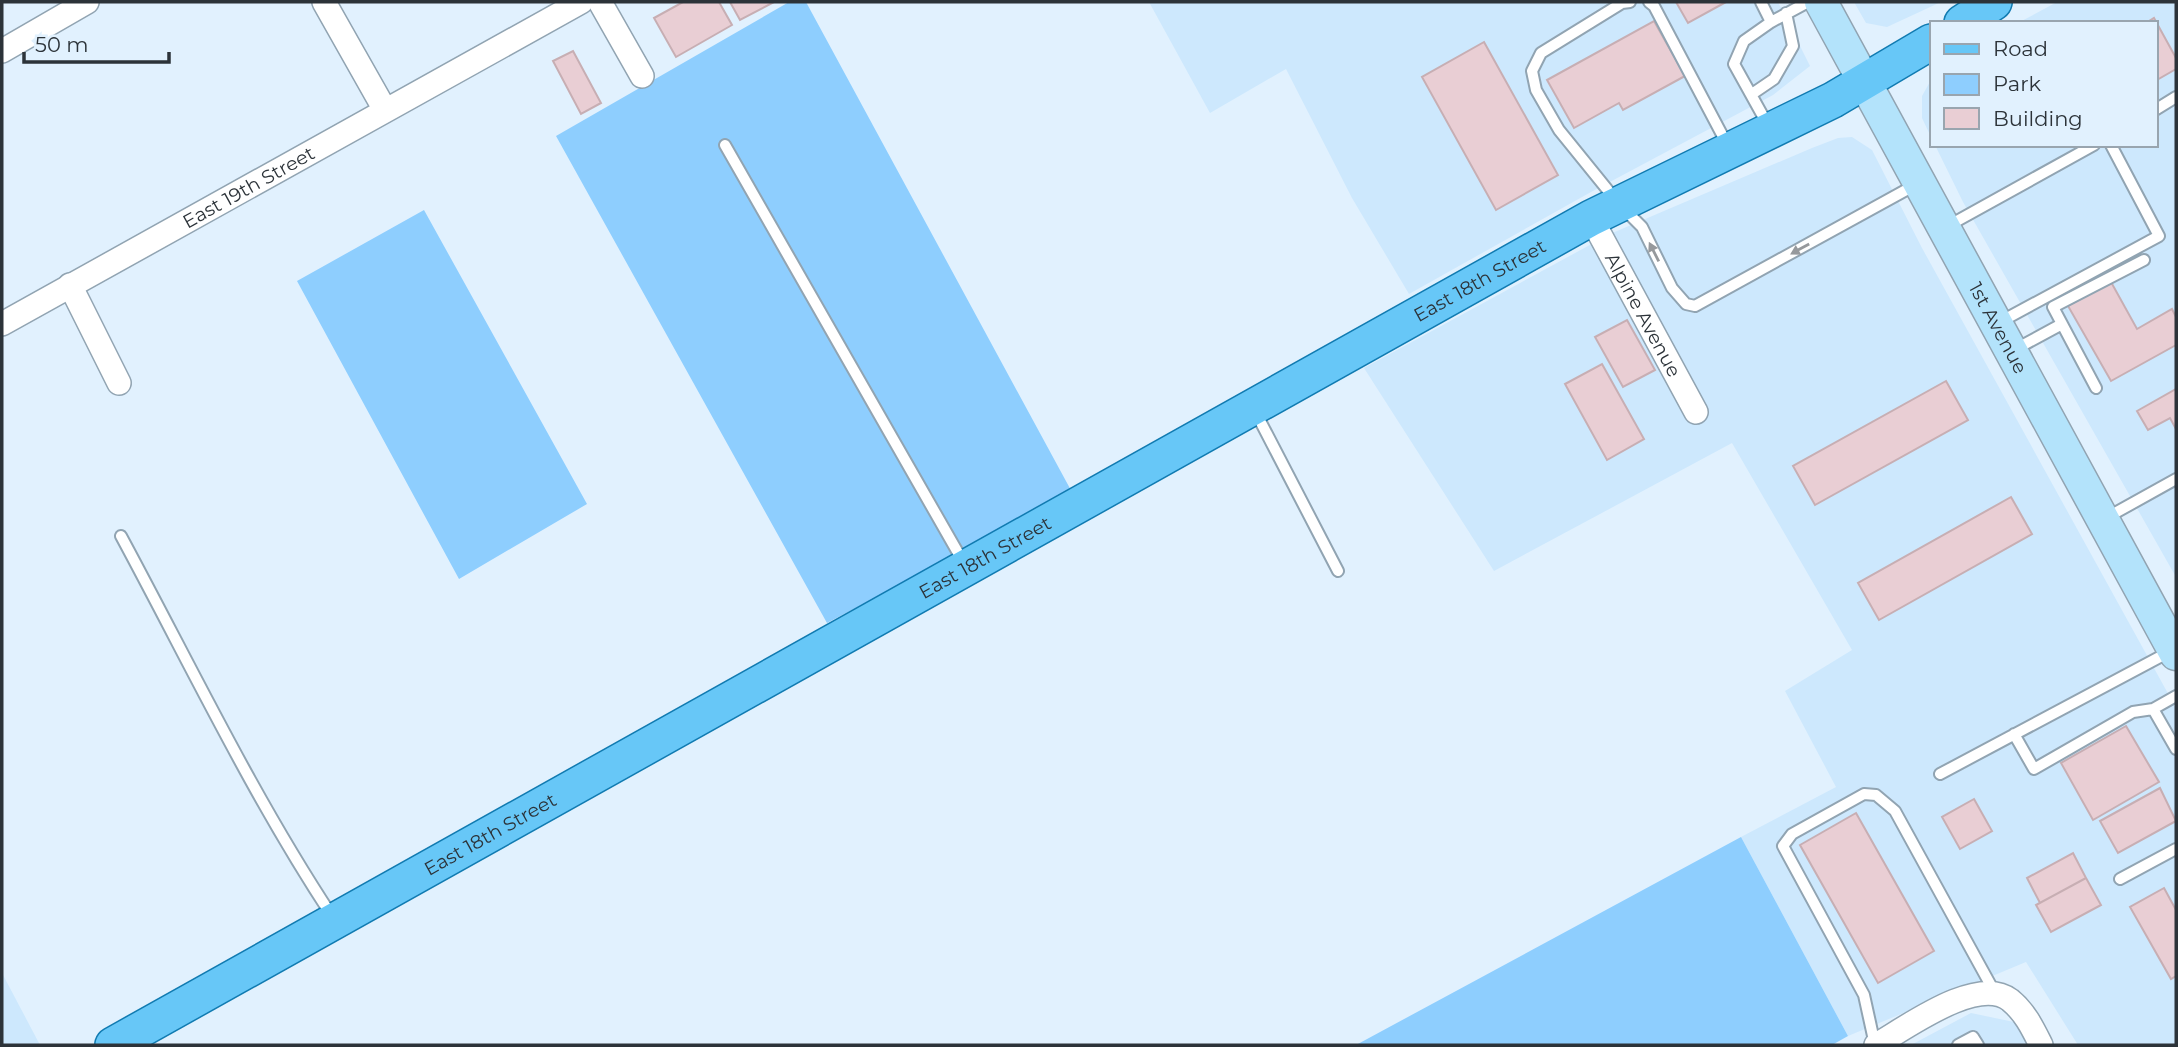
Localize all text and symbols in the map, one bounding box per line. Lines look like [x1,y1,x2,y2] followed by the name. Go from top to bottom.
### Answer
[24,21,170,65] scale bar
[1930,21,2157,147] legend
[35,32,89,57] text: 50 m
[1993,36,2048,61] text: Road
[1993,71,2041,96] text: Park
[1993,106,2083,131] text: Building
[179,141,319,233] street label: East 19th Street
[1410,235,1550,327] street label: East 18th Street
[1649,242,1660,262] one-way arrow
[1791,243,1810,255] one-way arrow
[1600,249,1686,381] street label: Alpine Avenue
[1964,278,2032,378] street label: 1st Avenue
[915,511,1055,604] street label: East 18th Street
[420,788,561,881] street label: East 18th Street

